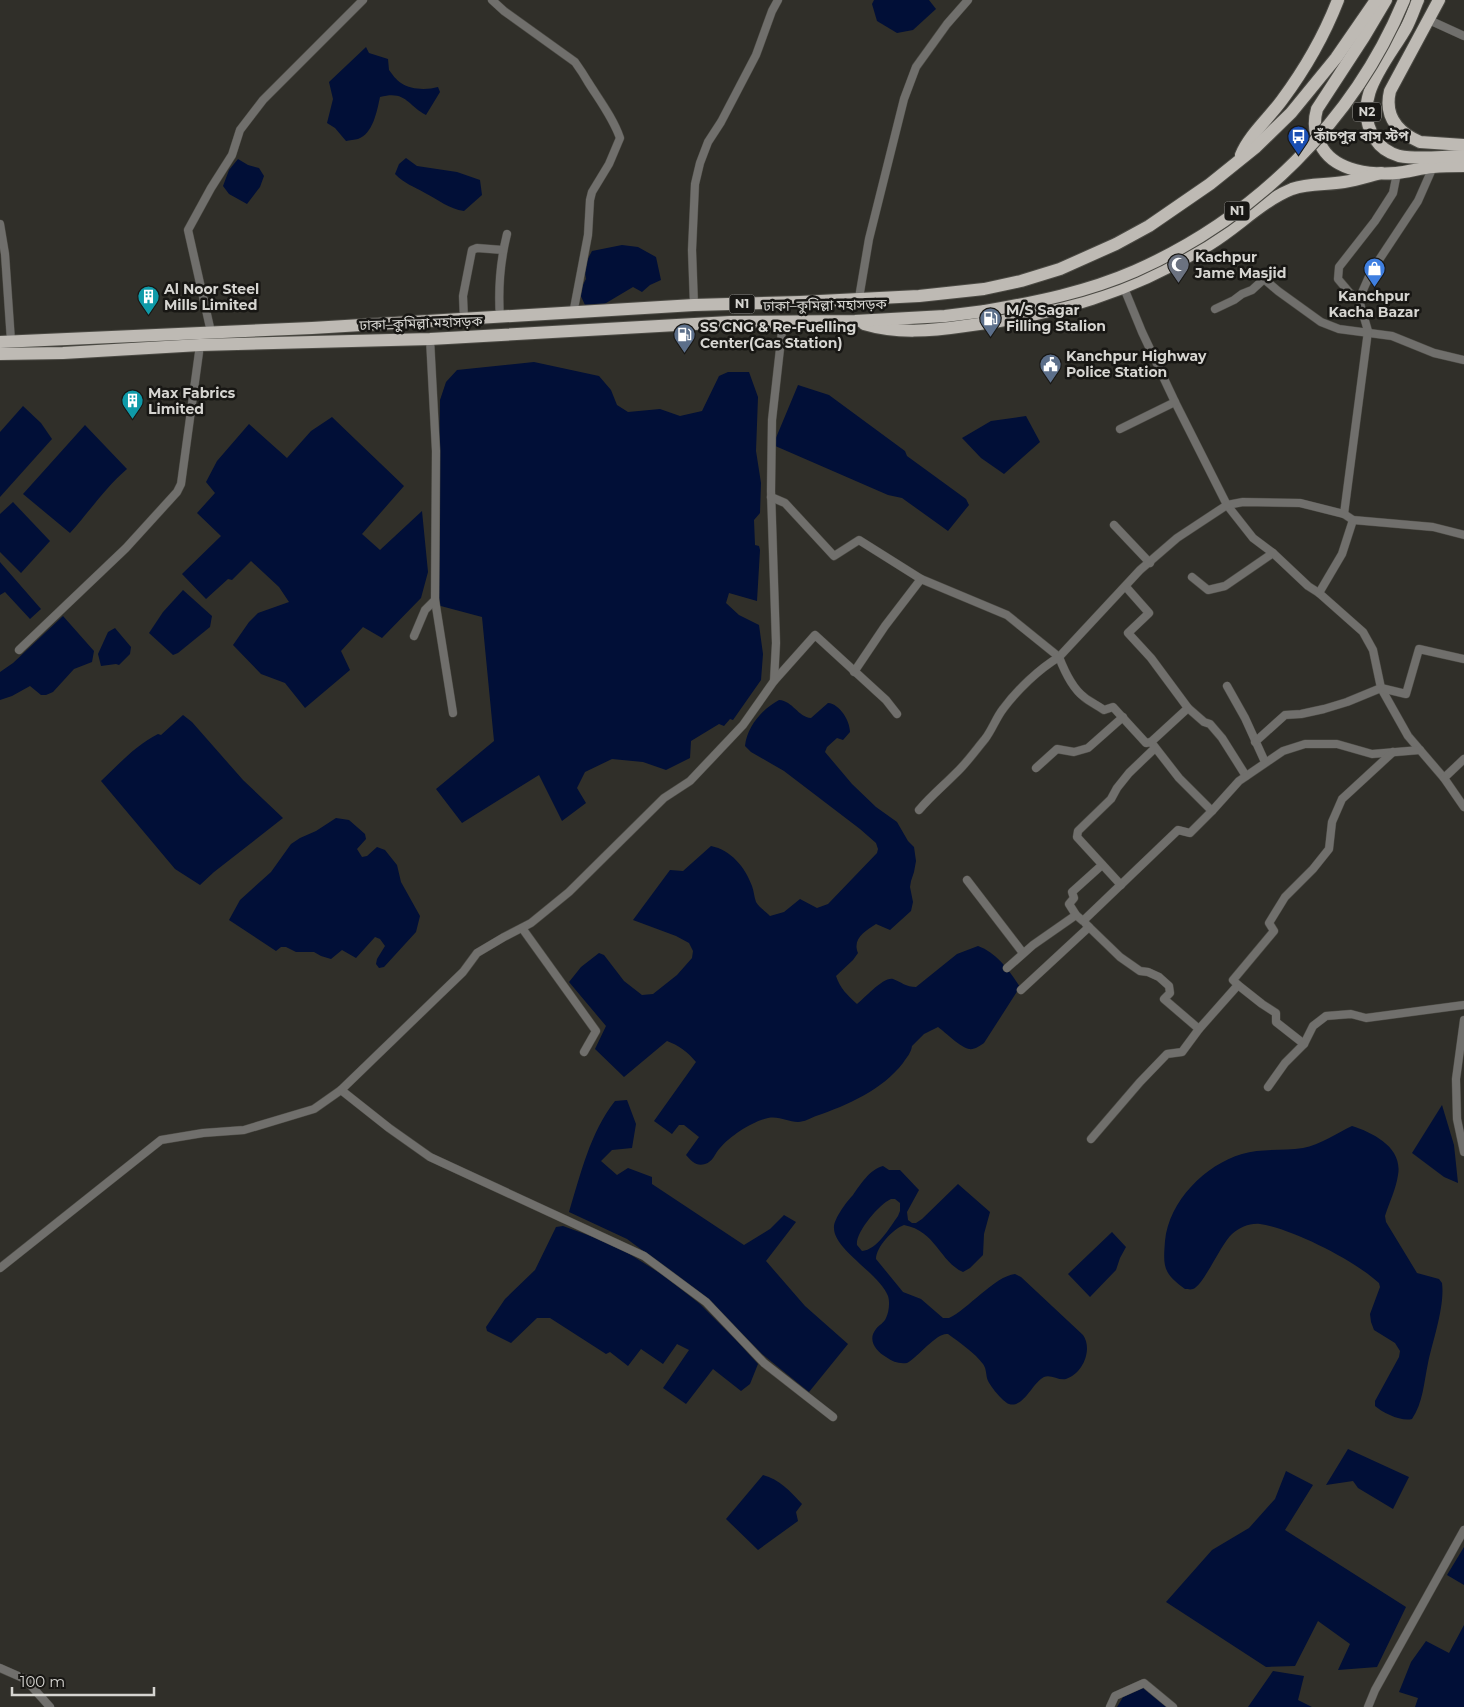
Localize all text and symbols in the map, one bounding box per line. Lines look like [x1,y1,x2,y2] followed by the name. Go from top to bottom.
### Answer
[1353,102,1381,121] road number: N2
[1286,124,1310,155] bus stop icon: কাঁচপুর বাস স্টপ
[1313,127,1409,145] place label: কাঁচপুর বাস স্টপ
[1224,202,1250,220] road number: N1
[1194,248,1286,282] place label: Kachpur Jame Masjid
[1167,253,1191,284] mosque icon: Kachpur Jame Masjid
[1362,256,1386,287] shop icon: Kanchpur Kacha Bazar
[163,280,259,314] place label: Al Noor Steel Mills Limited
[136,285,160,316] building icon: Al Noor Steel Mills Limited
[1328,287,1420,321] place label: Kanchpur Kacha Bazar
[730,294,754,314] road number: N1
[762,295,888,315] street label: ঢাকা–কুমিল্লা মহাসড়ক
[1006,301,1106,335] place label: M/S Sagar Filling Stalion
[978,306,1002,337] fuel station icon: M/S Sagar Filling Stalion
[358,312,484,334] street label: ঢাকা–কুমিল্লা মহাসড়ক
[700,318,856,352] place label: SS CNG & Re-Fuelling Center(Gas Station)
[672,323,696,354] fuel station icon: SS CNG & Re-Fuelling Center(Gas Station)
[1066,347,1207,381] place label: Kanchpur Highway Police Station
[1038,352,1062,383] public building icon: Kanchpur Highway Police Station
[148,384,236,418] place label: Max Fabrics Limited
[120,389,144,420] building icon: Max Fabrics Limited
[12,1664,155,1696] scale bar
[20,1672,65,1691] text: 100 m

